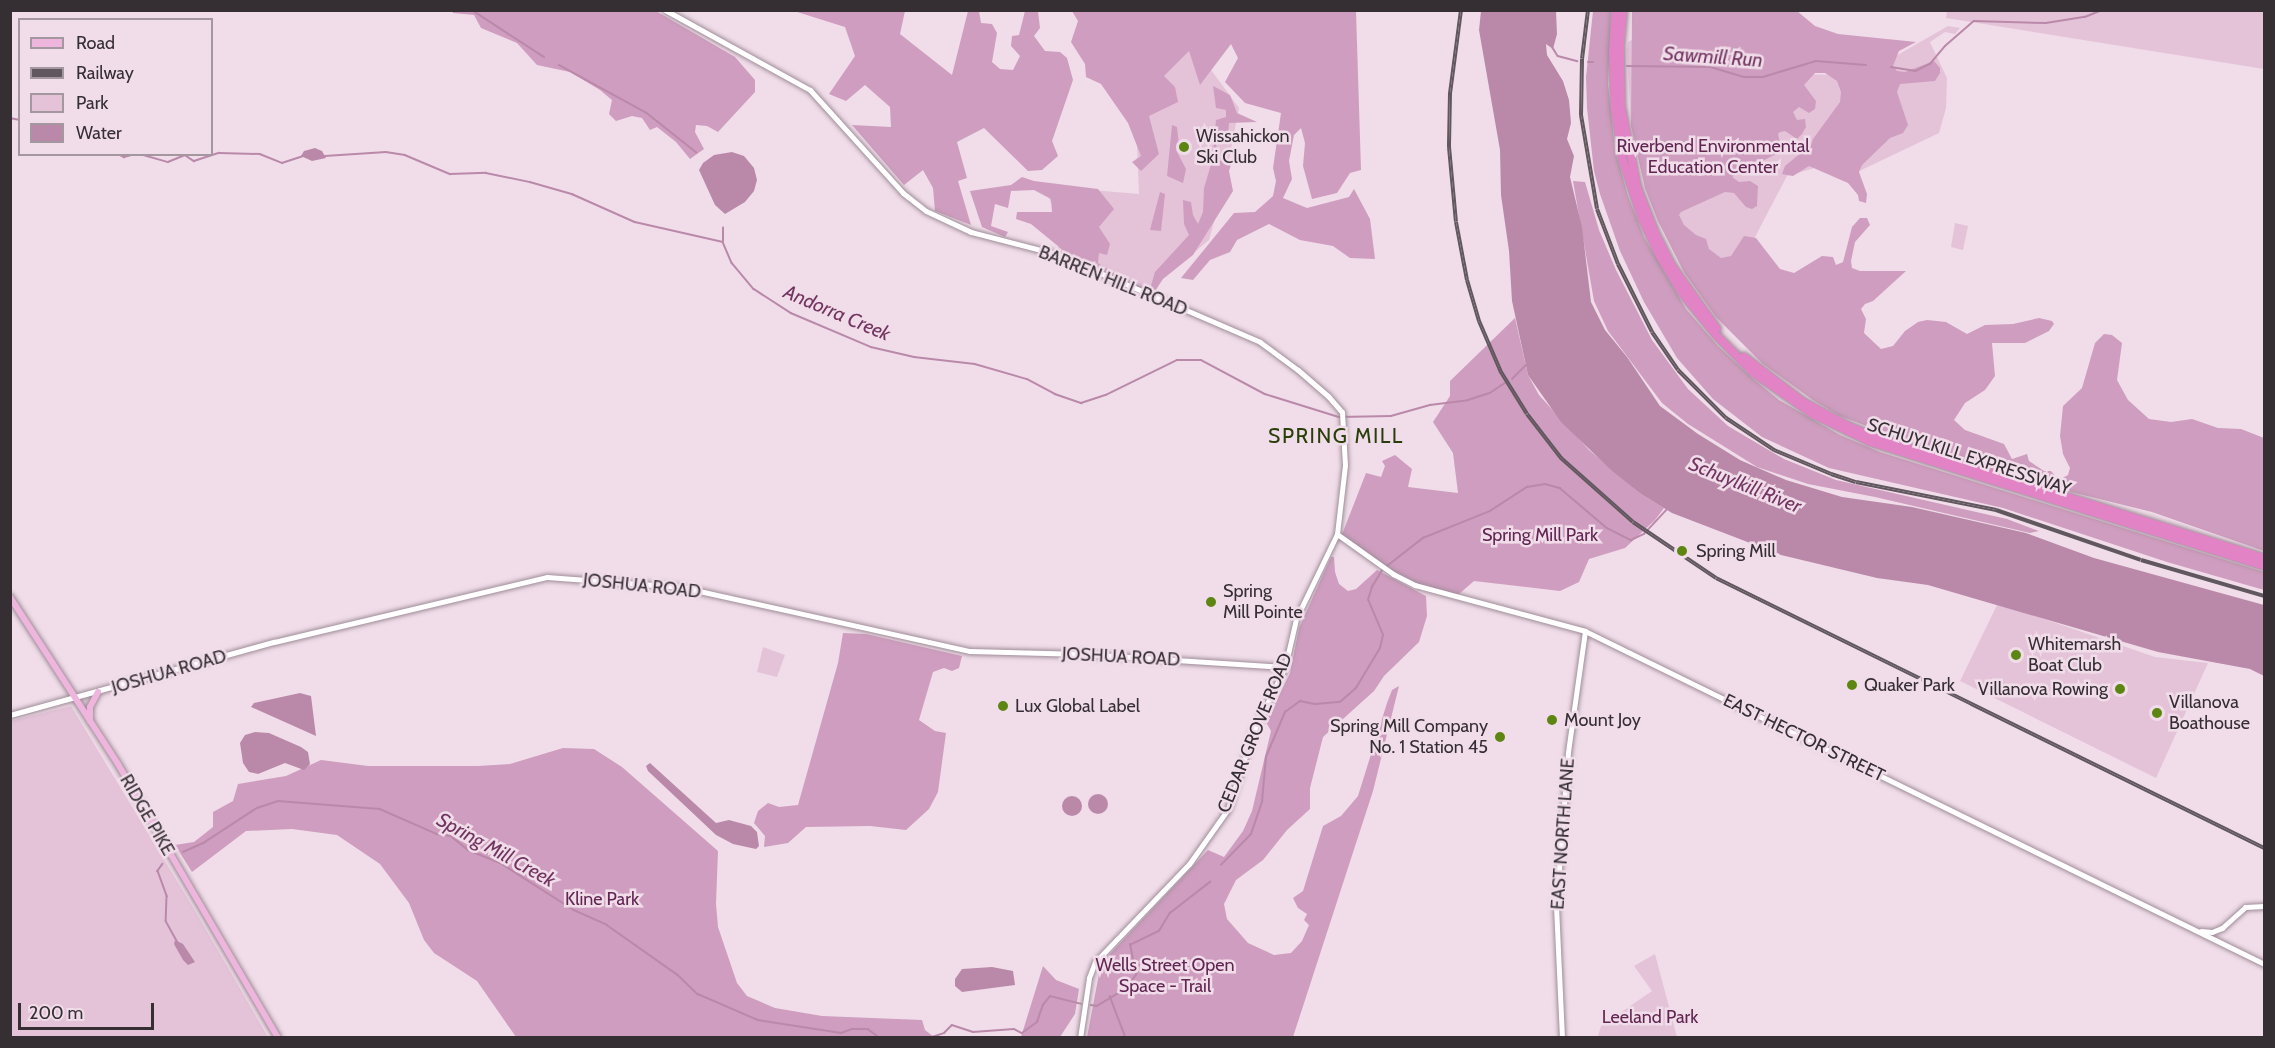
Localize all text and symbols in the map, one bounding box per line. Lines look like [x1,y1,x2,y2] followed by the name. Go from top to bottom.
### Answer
[18,18,213,156] legend
[76,32,115,54] text: Road
[1662,42,1764,72] water label: Sawmill Run
[76,62,134,84] text: Railway
[76,92,108,114] text: Park
[76,122,122,144] text: Water
[1196,126,1290,168] place label: Wissahickon Ski Club
[1616,136,1810,178] park label: Riverbend Environmental Education Center
[1177,140,1191,154] marker: Wissahickon Ski Club
[1036,241,1190,321] street label: BARREN HILL ROAD
[780,280,894,346] water label: Andorra Creek
[1865,414,2073,500] street label: SCHUYLKILL EXPRESSWAY
[1268,423,1404,449] district label: SPRING MILL
[1685,452,1805,518] water label: Schuylkill River
[1482,524,1598,546] park label: Spring Mill Park
[1696,540,1776,562] place label: Spring Mill
[1673,542,1691,560] marker: Spring Mill
[582,569,702,603] street label: JOSHUA ROAD
[1223,581,1303,624] place label: Spring Mill Pointe
[1204,595,1218,609] marker: Spring Mill Pointe
[2028,634,2121,676] place label: Whitemarsh Boat Club
[1061,643,1181,671] street label: JOSHUA ROAD
[109,645,229,699] street label: JOSHUA ROAD
[2009,648,2023,662] marker: Whitemarsh Boat Club
[1213,650,1297,816] street label: CEDAR GROVE ROAD
[1864,674,1955,696] place label: Quaker Park
[1845,678,1859,692] marker: Quaker Park
[1978,678,2108,700] place label: Villanova Rowing
[2113,682,2127,696] marker: Villanova Rowing
[1720,689,1888,787] street label: EAST HECTOR STREET
[2169,692,2250,734] place label: Villanova Boathouse
[1015,695,1140,717] place label: Lux Global Label
[996,699,1010,713] marker: Lux Global Label
[2150,706,2164,720] marker: Villanova Boathouse
[1564,709,1641,731] place label: Mount Joy
[1545,713,1559,727] marker: Mount Joy
[1330,716,1488,758] place label: Spring Mill Company No. 1 Station 45
[1493,730,1507,744] marker: Spring Mill Company No. 1 Station 45
[1547,758,1579,910] street label: EAST NORTH LANE
[115,771,179,859] street label: RIDGE PIKE
[433,808,559,892] water label: Spring Mill Creek
[565,888,639,910] park label: Kline Park
[1096,955,1234,998] park label: Wells Street Open Space - Trail
[21,991,158,1029] scale bar
[29,1002,83,1024] text: 200 m
[1602,1006,1698,1028] park label: Leeland Park

